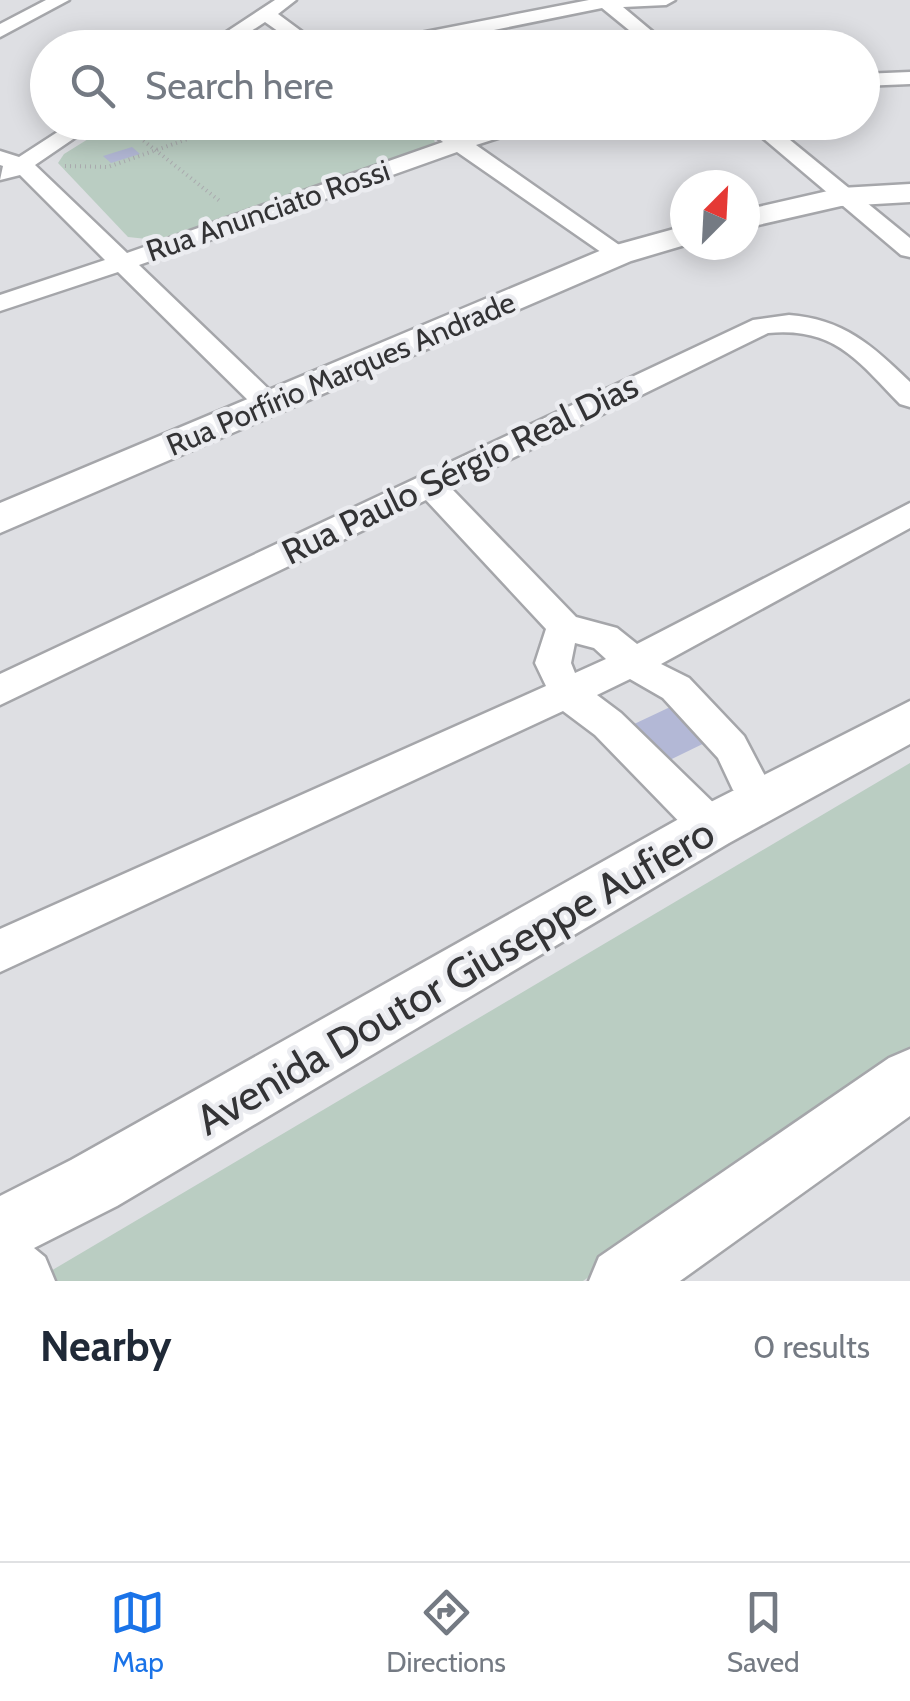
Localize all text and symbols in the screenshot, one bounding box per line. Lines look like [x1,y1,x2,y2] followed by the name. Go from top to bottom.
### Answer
[30,30,880,140] search box
[65,58,120,113] icon: search
[145,62,334,109] text: Search here
[141,152,394,270] street label: Rua Anunciato Rossi
[670,170,760,260] north arrow
[161,283,521,464] street label: Rua Porfírio Marques Andrade
[275,364,645,573] street label: Rua Paulo Sérgio Real Dias
[187,806,723,1146] street label: Avenida Doutor Giuseppe Aufiero
[40,1320,172,1372] text: Nearby
[753,1327,870,1366] text: 0 results
[110,1585,165,1679] tab: Map
[386,1585,506,1679] tab: Directions
[727,1585,800,1679] tab: Saved

